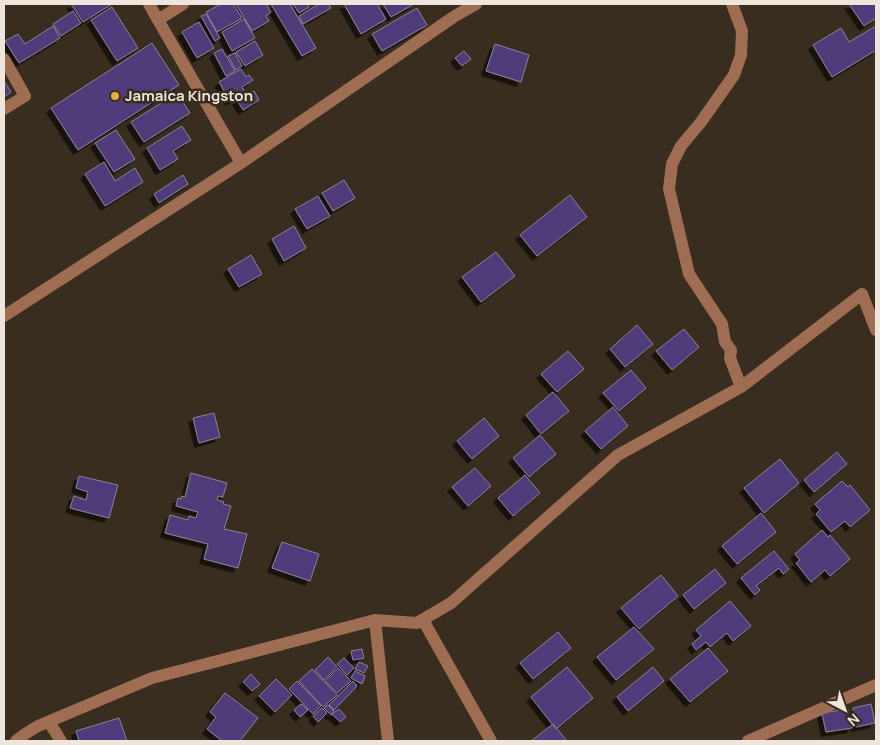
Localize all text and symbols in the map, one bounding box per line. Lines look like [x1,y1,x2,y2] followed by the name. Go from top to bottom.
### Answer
[125,85,253,106] place label: Jamaica Kingston
[109,90,121,102] marker: Jamaica Kingston
[820,685,870,735] north arrow
[844,710,864,731] text: N

